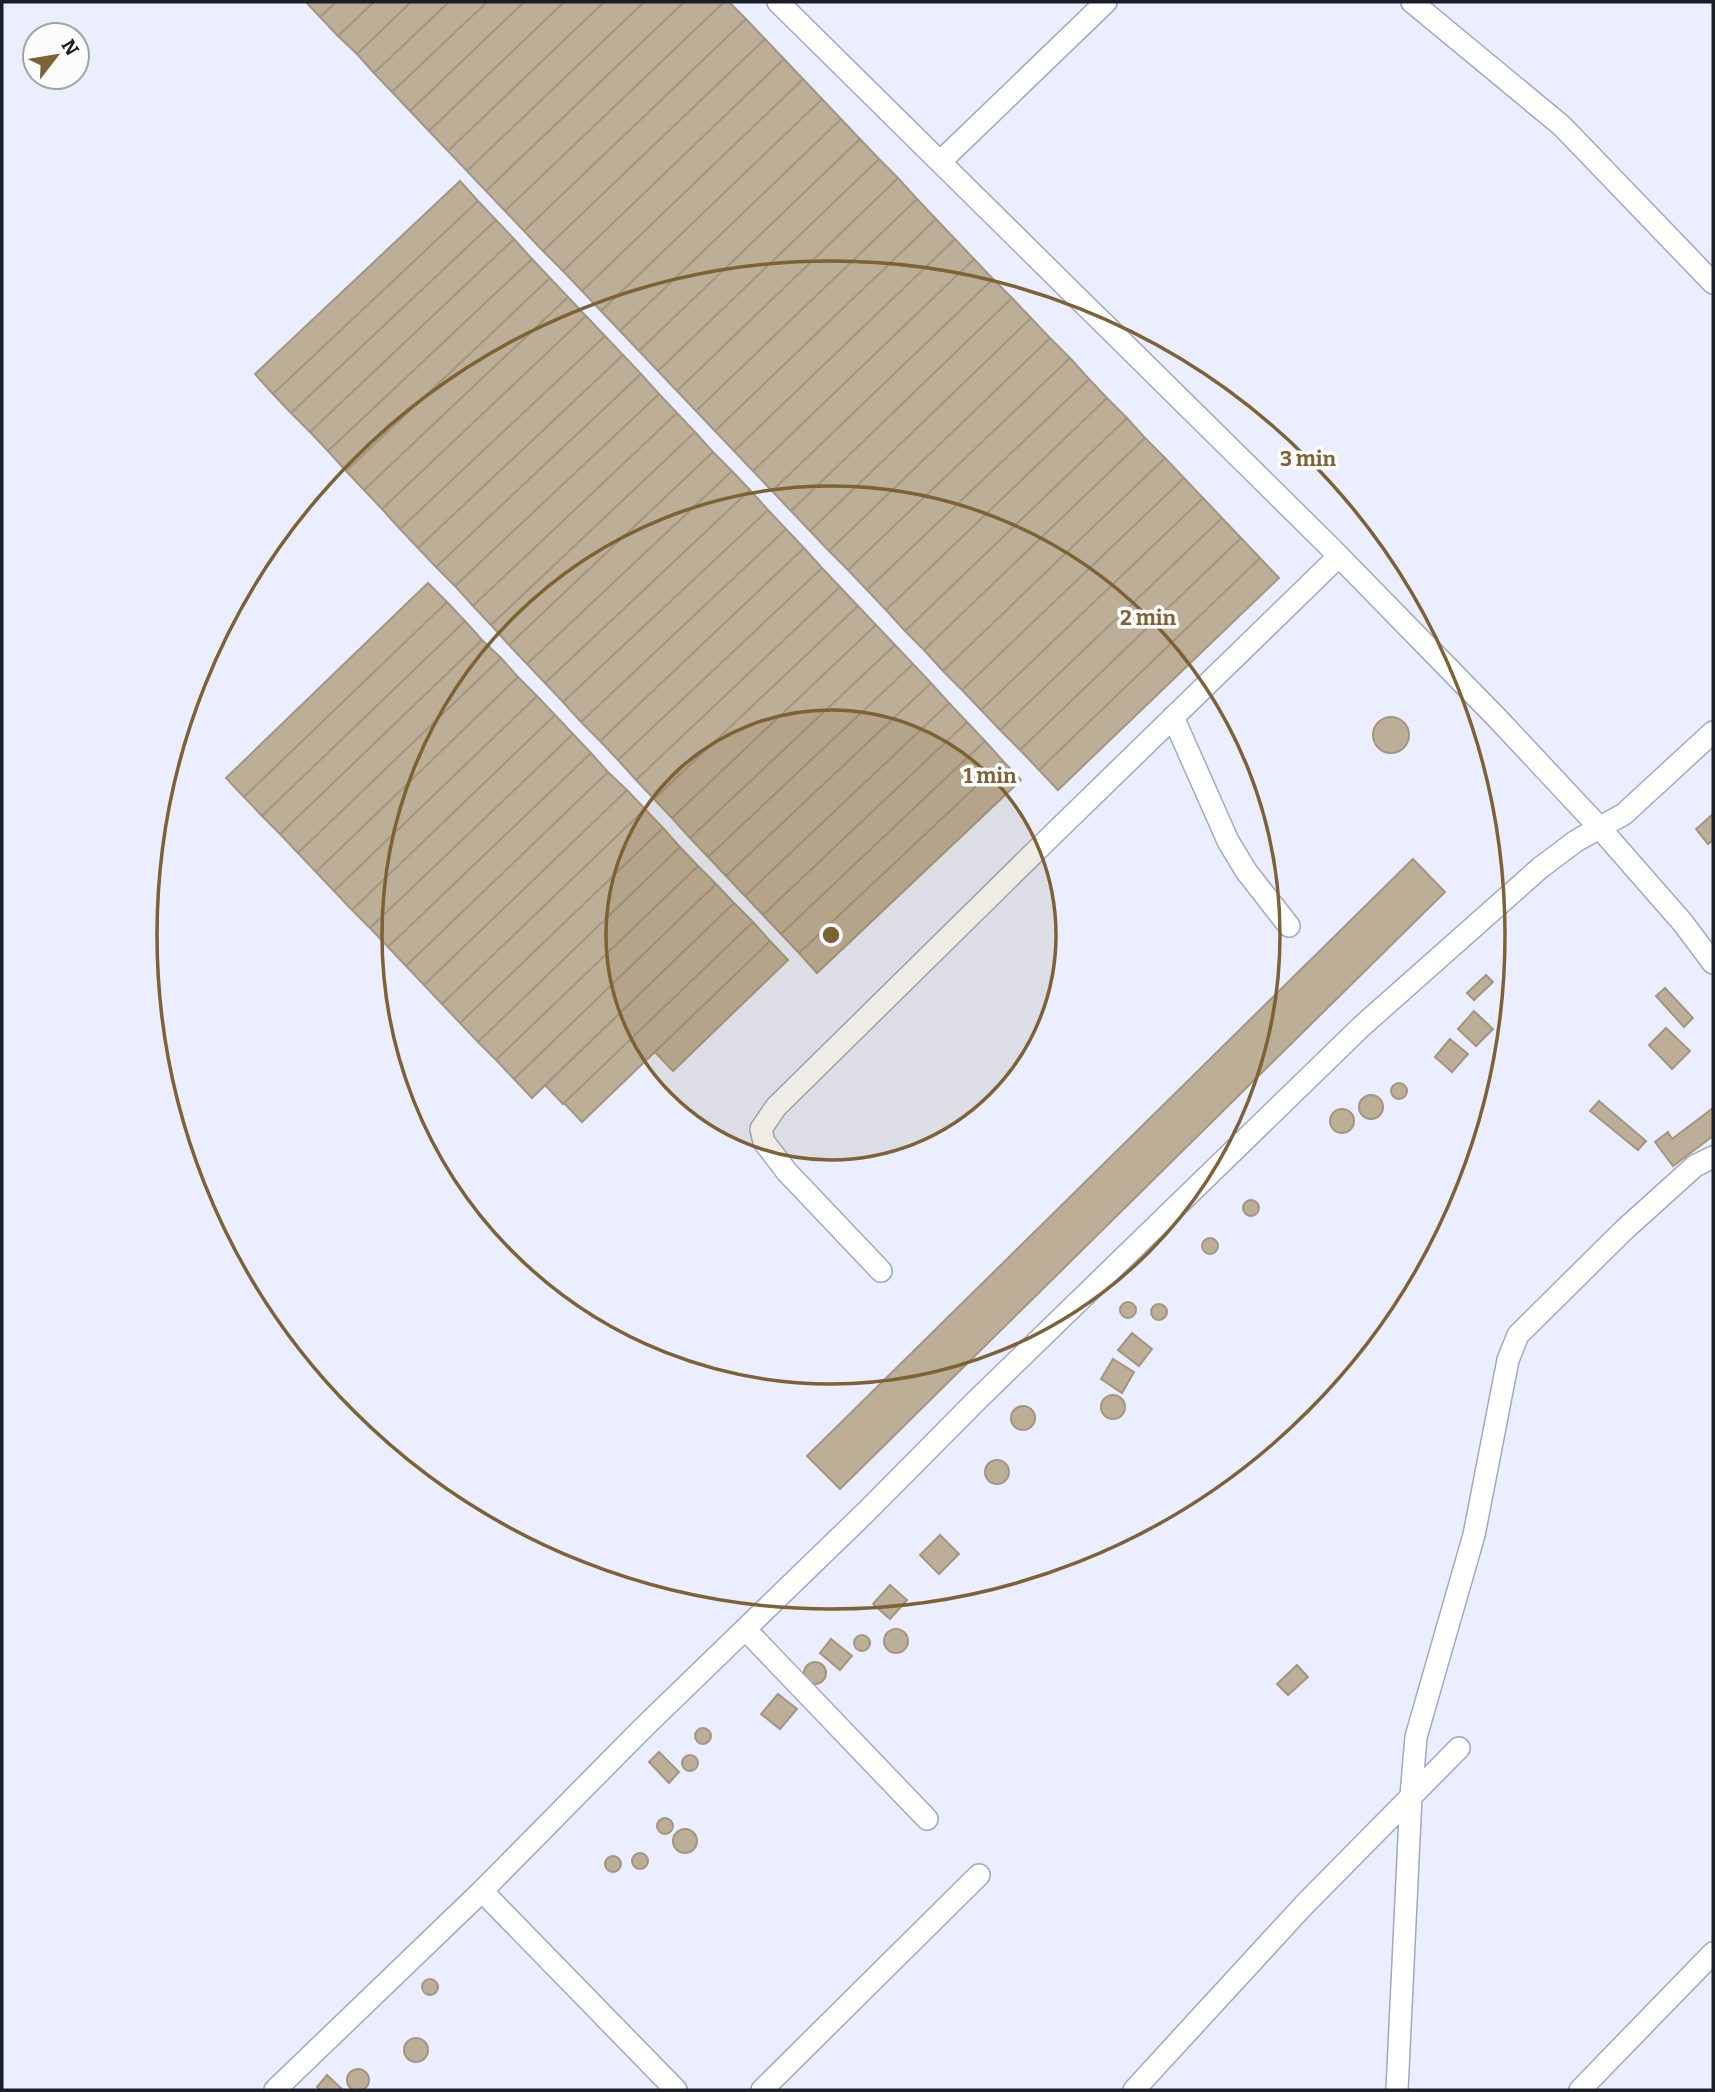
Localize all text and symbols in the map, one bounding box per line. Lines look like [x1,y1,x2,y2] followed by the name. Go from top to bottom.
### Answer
[21,21,91,91] north arrow
[57,35,84,60] text: N
[1280,446,1337,472] text: 3 min
[1120,605,1176,631] text: 2 min
[963,763,1017,789] text: 1 min
[819,923,843,947] centre of rings

